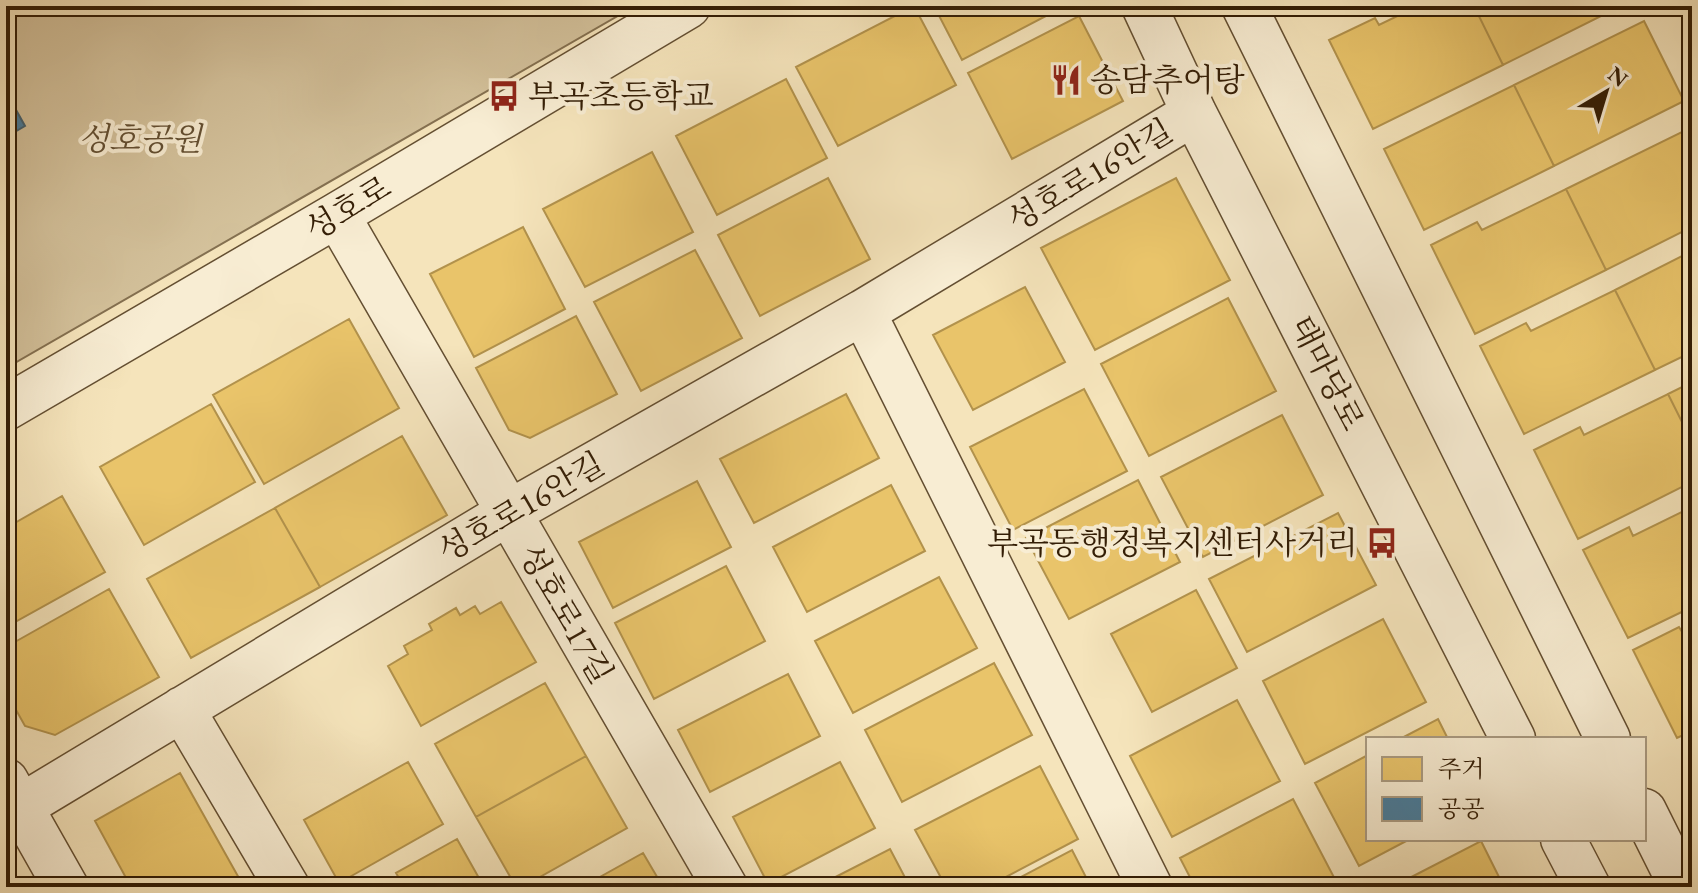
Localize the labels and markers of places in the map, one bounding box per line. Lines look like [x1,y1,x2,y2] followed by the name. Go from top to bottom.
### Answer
[1090,59,1245,101] place label: 송담추어탕
[1049,63,1083,97] restaurant icon: 송담추어탕
[528,75,714,117] place label: 부곡초등학교
[487,79,521,113] bus stop icon: 부곡초등학교
[987,522,1358,564] place label: 부곡동행정복지센터사거리
[1365,526,1399,560] bus stop icon: 부곡동행정복지센터사거리

